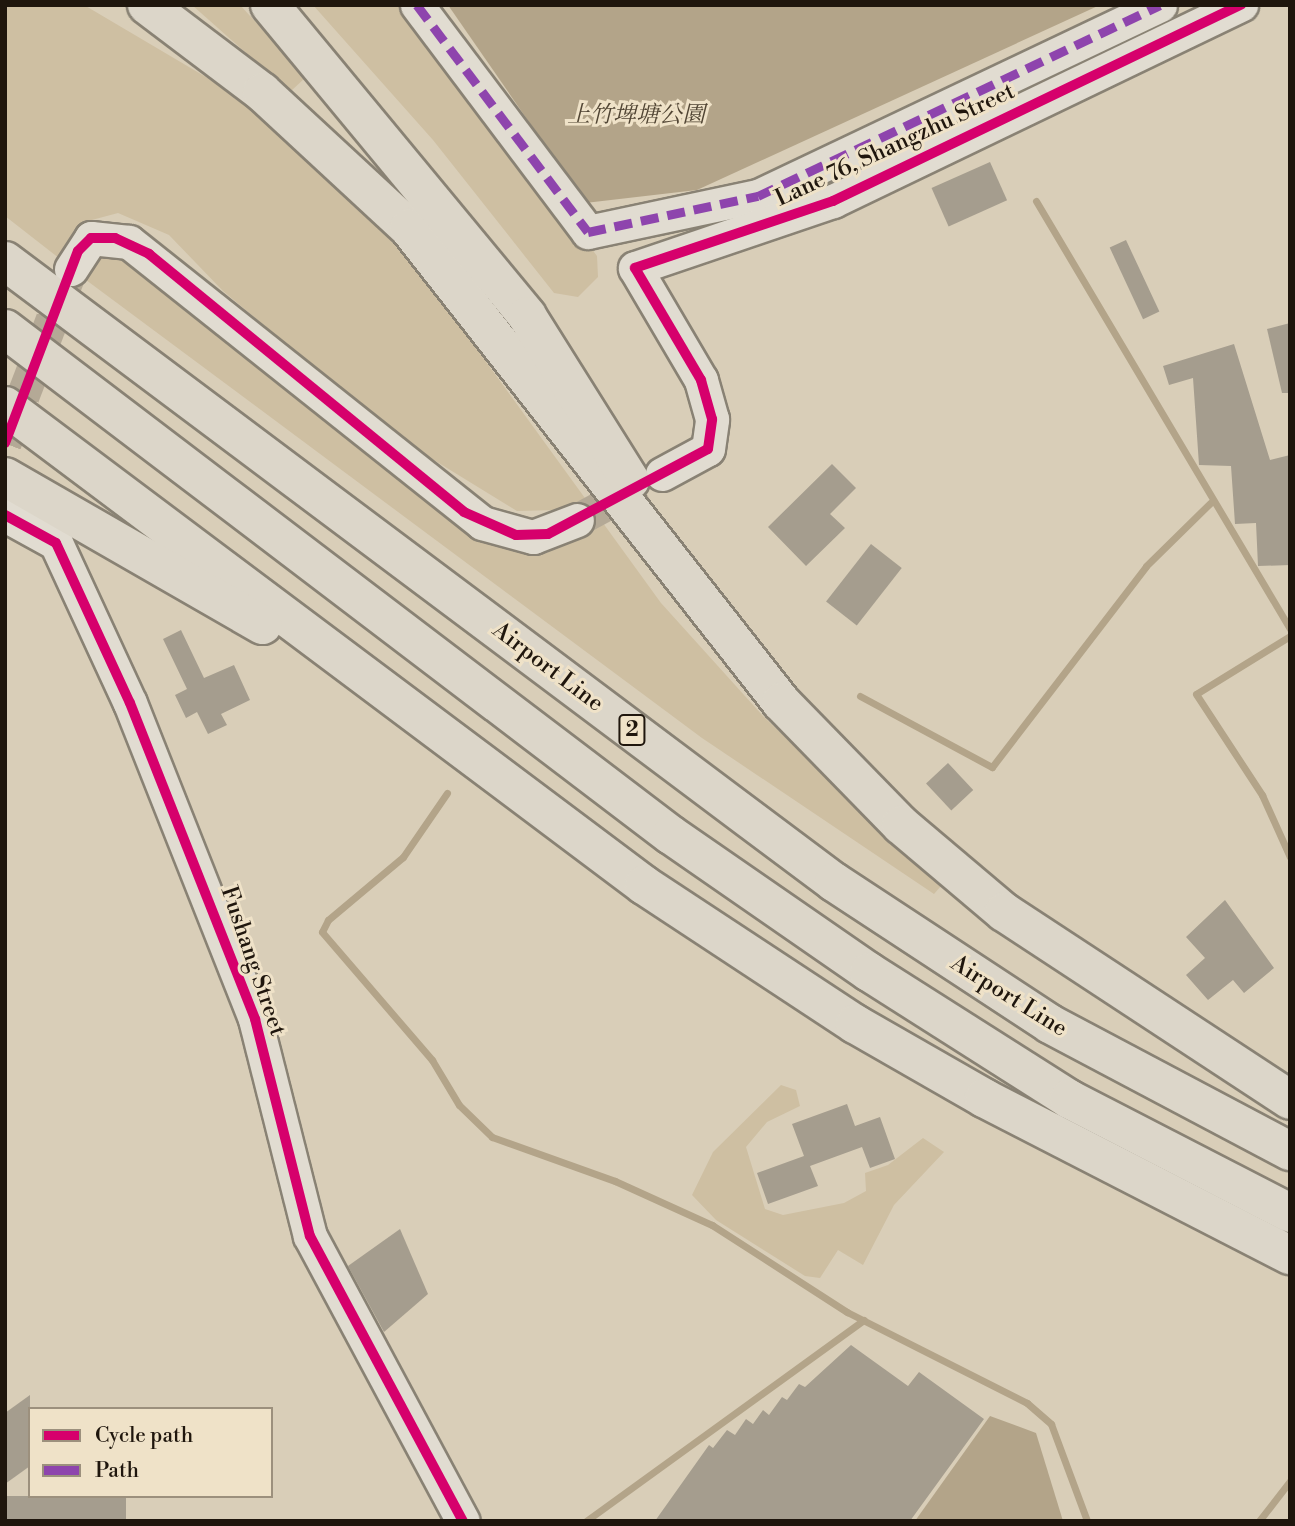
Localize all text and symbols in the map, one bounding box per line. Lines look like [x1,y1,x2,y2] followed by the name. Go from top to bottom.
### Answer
[771,77,1019,213] street label: Lane 76, Shangzhu Street
[567,101,705,129] park label: 上竹埤塘公園
[487,616,609,718] street label: Airport Line
[618,712,646,748] road number: 2
[215,883,291,1039] street label: Fushang Street
[946,949,1072,1043] street label: Airport Line
[28,1407,273,1498] legend
[95,1423,193,1449] text: Cycle path
[95,1458,139,1484] text: Path

